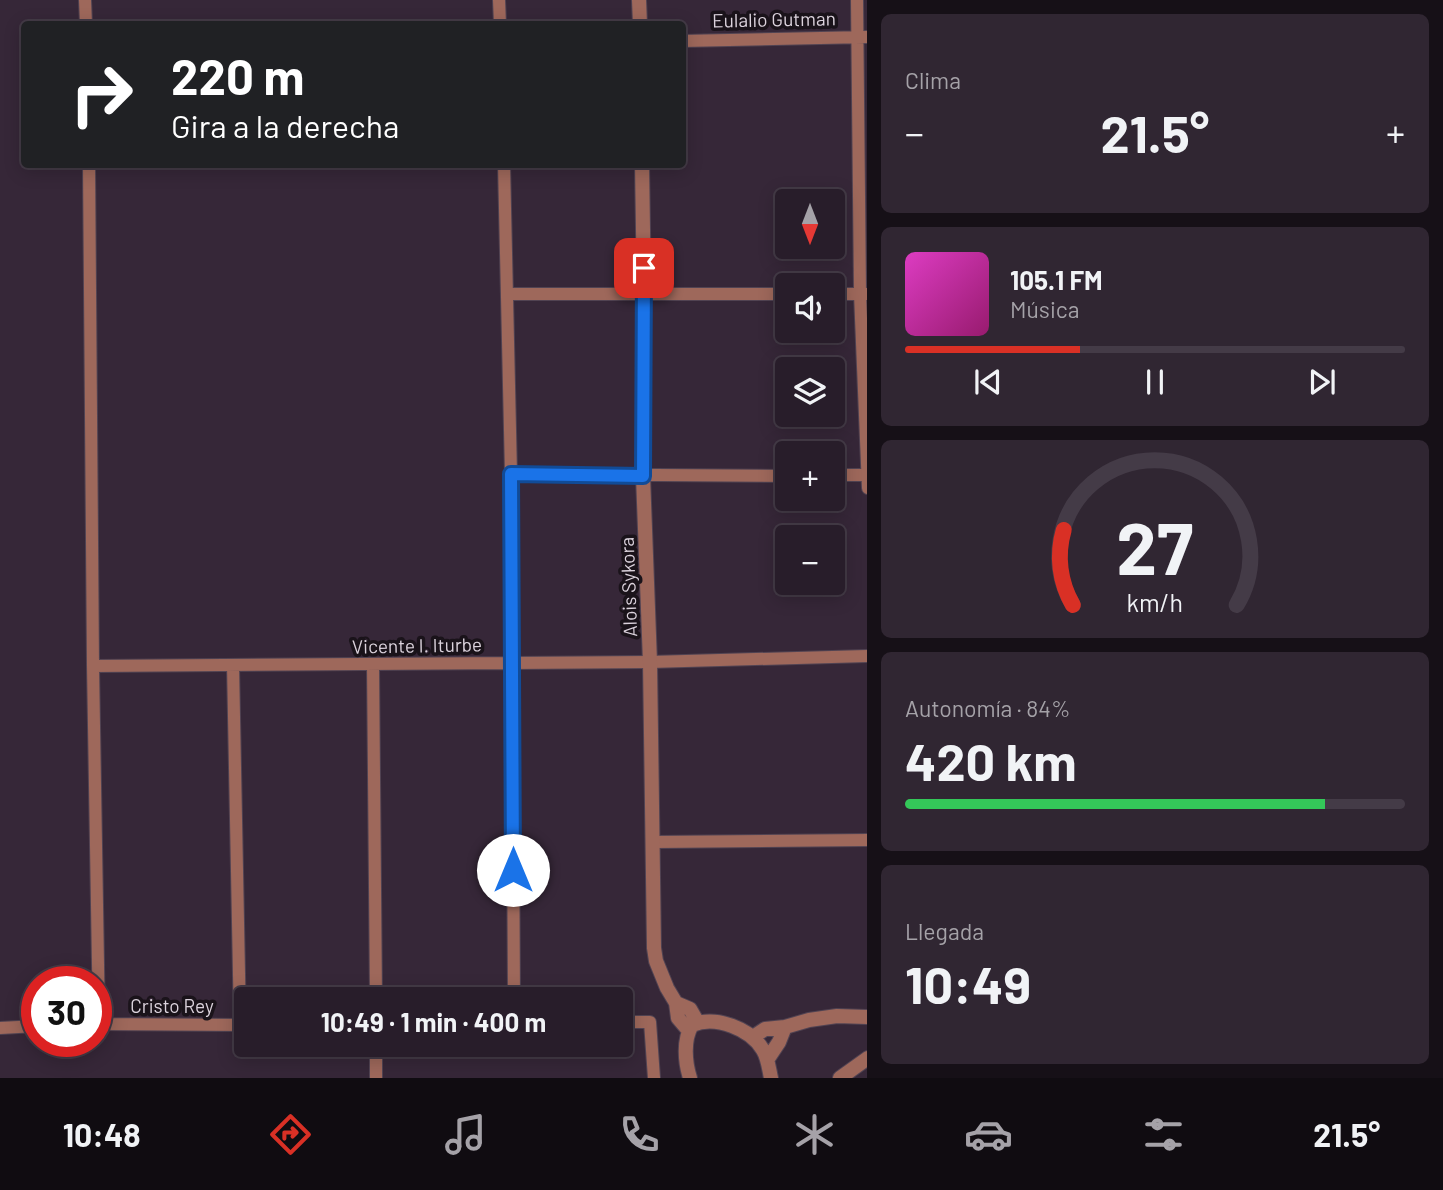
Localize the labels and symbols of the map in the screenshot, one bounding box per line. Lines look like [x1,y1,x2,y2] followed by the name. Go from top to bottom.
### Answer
[712,6,836,32] street label: Eulalio Gutman
[775,189,845,259] north arrow
[614,238,674,298] pin
[615,537,641,637] street label: Alois Sykora
[352,632,482,658] street label: Vicente I. Iturbe
[476,833,550,907] position arrow
[21,966,112,1057] speed limit sign: 30
[130,994,214,1017] street label: Cristo Rey

